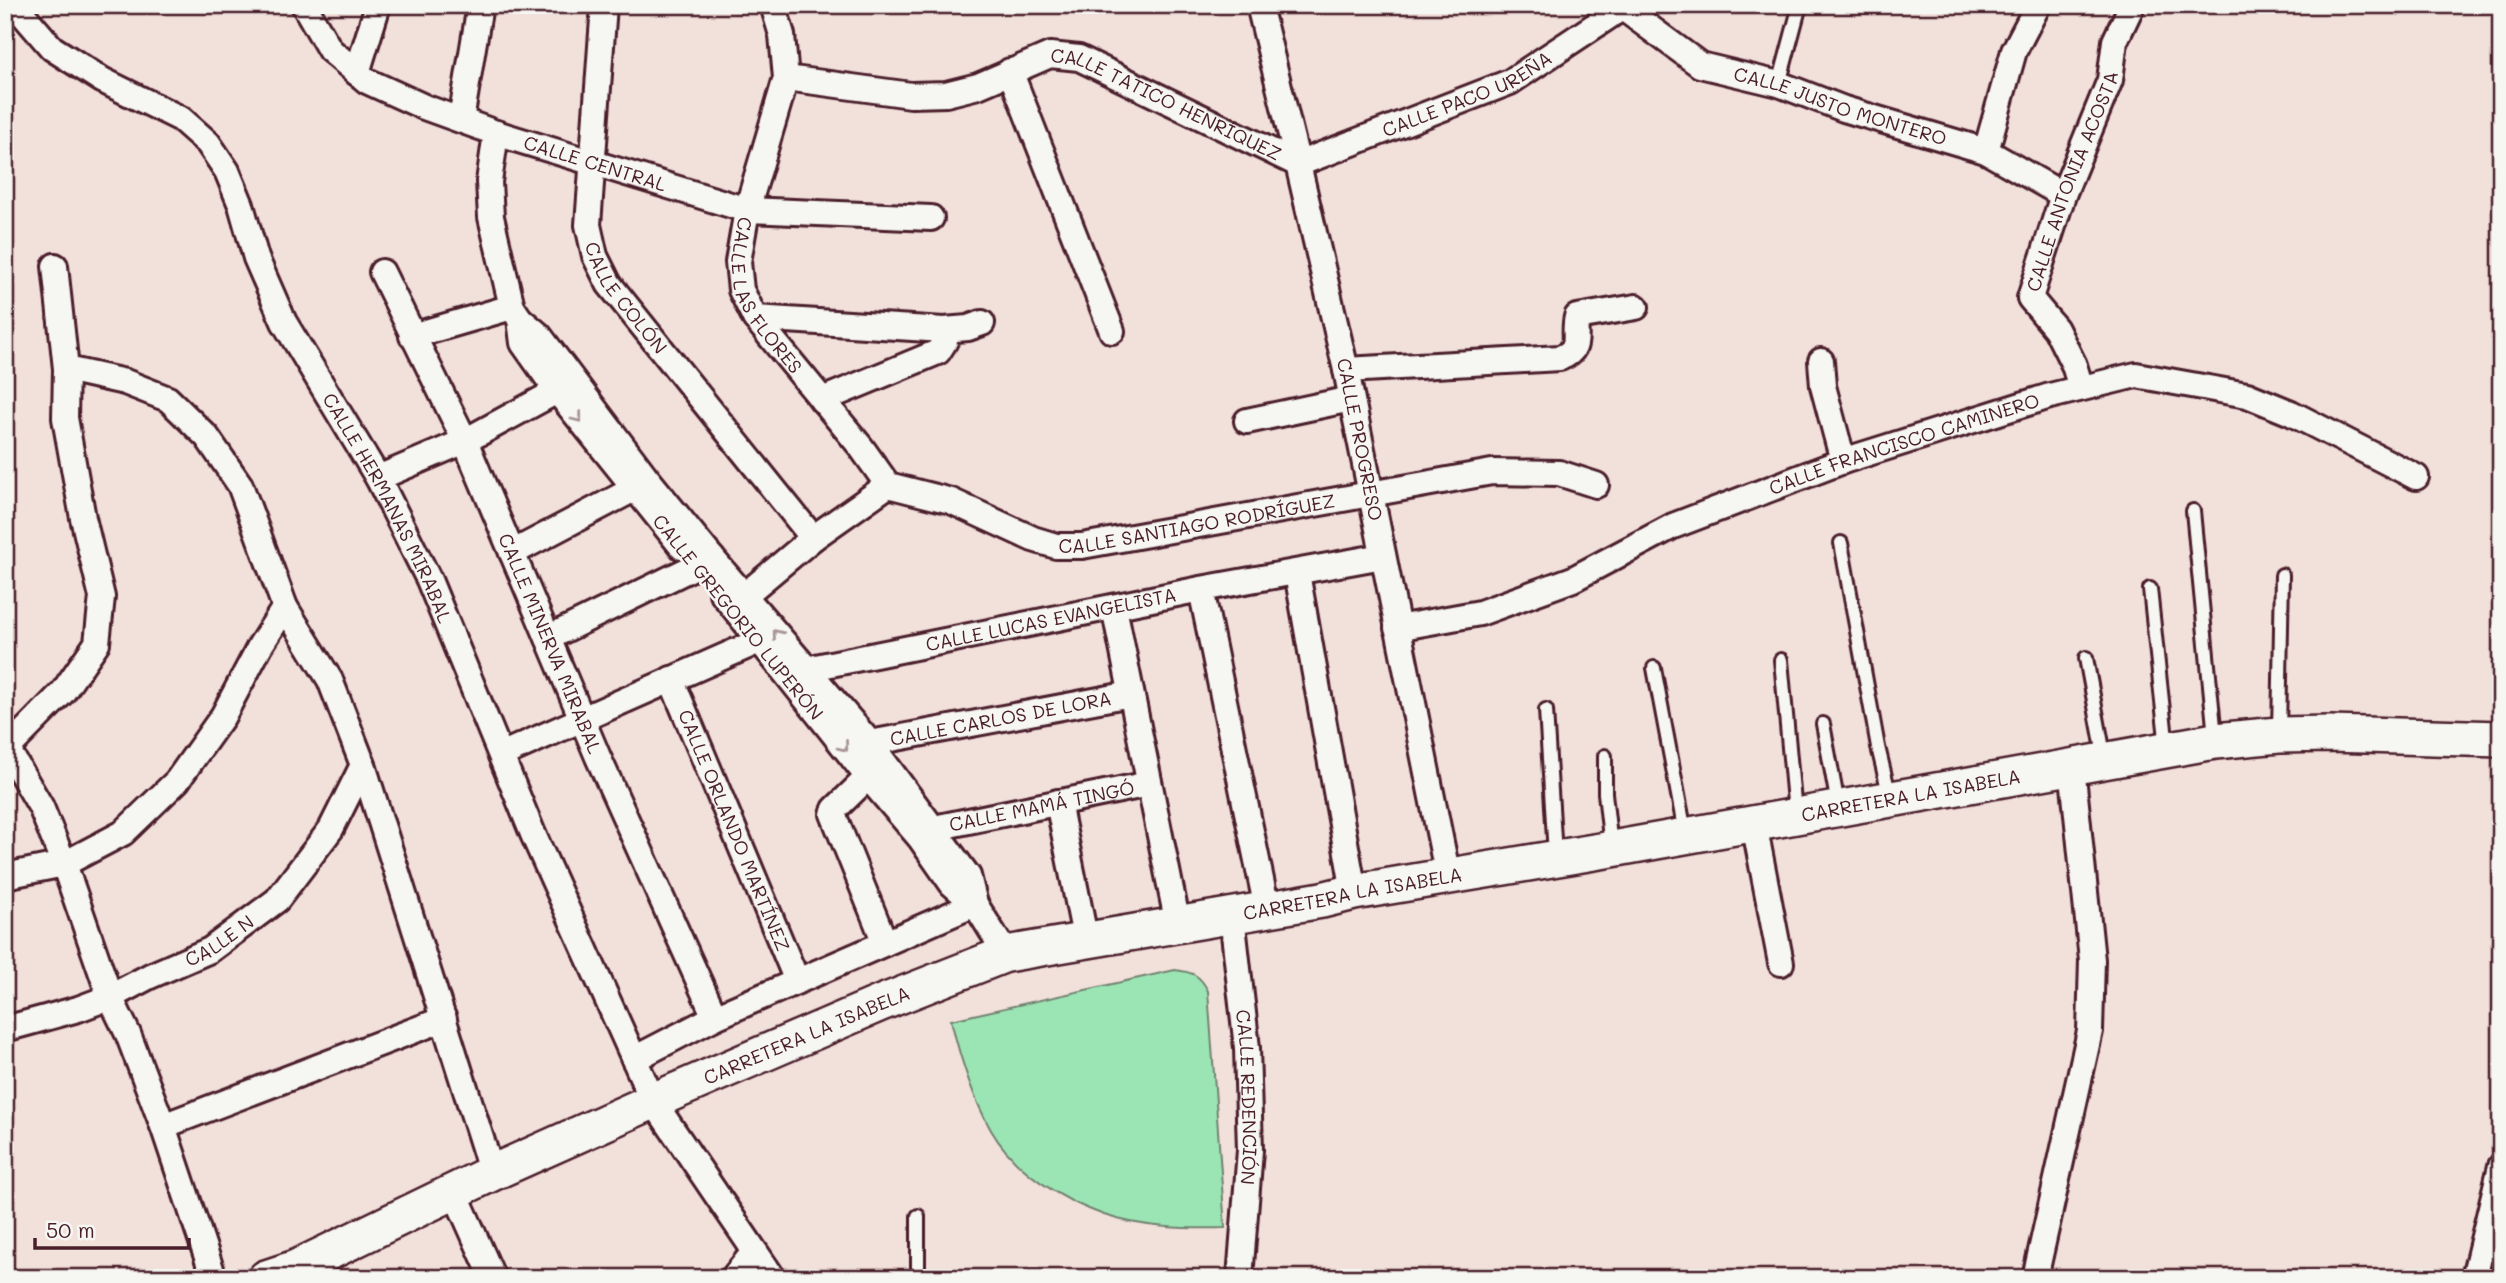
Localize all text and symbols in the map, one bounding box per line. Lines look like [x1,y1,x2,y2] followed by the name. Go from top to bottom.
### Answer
[1050,42,1286,166] street label: CALLE TATICO HENRÍQUEZ
[1378,45,1556,142] street label: CALLE PACO UREÑA
[1731,61,1950,151] street label: CALLE JUSTO MONTERO
[2020,70,2123,294] street label: CALLE ANTONIA ACOSTA
[521,129,670,197] street label: CALLE CENTRAL
[726,215,808,378] street label: CALLE LAS FLORES
[580,239,673,359] street label: CALLE COLÓN
[1332,355,1389,523] street label: CALLE PROGRESO
[1765,387,2042,500] street label: CALLE FRANCISCO CAMINERO
[318,388,458,626] street label: CALLE HERMANAS MIRABAL
[570,410,583,422] one-way arrow
[1058,488,1337,558] street label: CALLE SANTIAGO RODRÍGUEZ
[647,509,829,725] street label: CALLE GREGORIO LUPERÓN
[493,529,608,757] street label: CALLE MINERVA MIRABAL
[923,581,1178,656] street label: CALLE LUCAS EVANGELISTA
[772,629,785,641] one-way arrow
[888,685,1113,751] street label: CALLE CARLOS DE LORA
[673,706,796,955] street label: CALLE ORLANDO MARTÍNEZ
[836,739,848,752] one-way arrow
[1799,763,2022,827] street label: CARRETERA LA ISABELA
[947,774,1137,837] street label: CALLE MAMÁ TINGÓ
[1241,861,1464,925] street label: CARRETERA LA ISABELA
[181,909,258,971] street label: CALLE N
[699,980,913,1090] street label: CARRETERA LA ISABELA
[1231,1008,1263,1186] street label: CALLE REDENCIÓN
[35,1206,189,1250] scale bar
[46,1216,95,1243] text: 50 m

